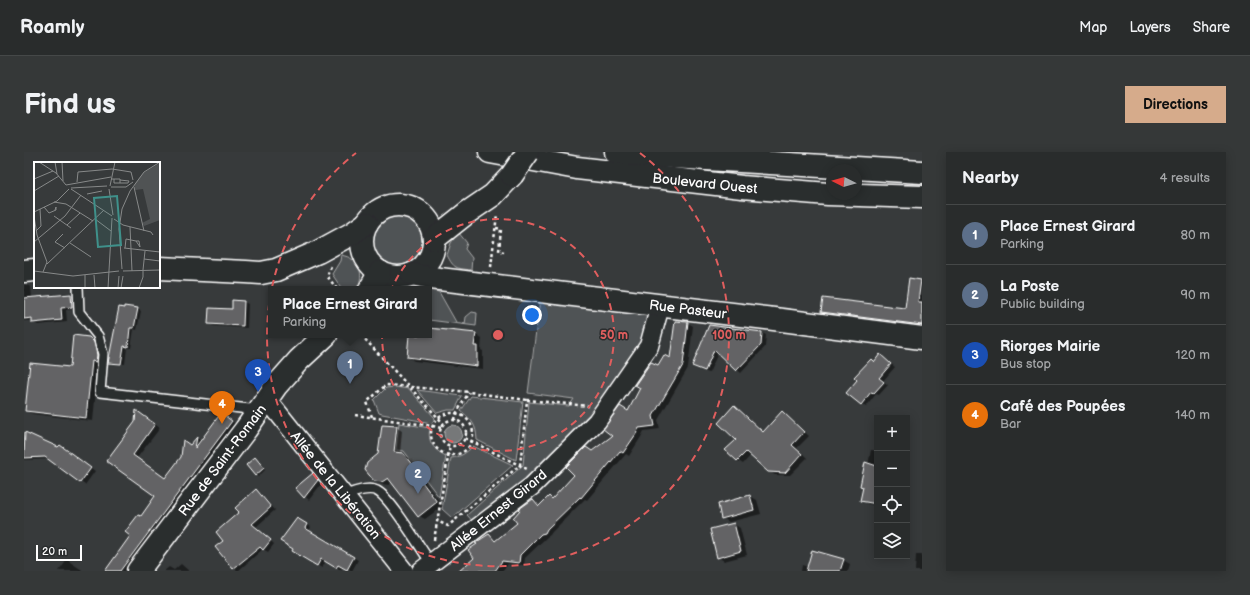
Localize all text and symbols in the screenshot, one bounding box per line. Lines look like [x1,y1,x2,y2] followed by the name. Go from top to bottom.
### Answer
[20,16,84,39] text: Roamly
[1079,19,1107,36] text: Map
[1129,19,1171,36] text: Layers
[1193,19,1230,36] text: Share
[1125,86,1226,123] button: Directions
[24,88,116,121] text: Find us
[34,162,160,288] inset map
[826,164,862,200] north arrow
[962,168,1019,188] text: Nearby
[652,170,759,198] street label: Boulevard Ouest
[1160,170,1210,186] text: 4 results
[1000,217,1135,236] text: Place Ernest Girard
[972,227,978,243] text: 1
[1181,227,1210,243] text: 80 m
[1000,236,1044,252] text: Parking
[1000,277,1059,296] text: La Poste
[268,286,432,338] popup
[971,287,979,303] text: 2
[1181,287,1210,303] text: 90 m
[282,295,418,314] text: Place Ernest Girard
[648,296,729,323] street label: Rue Pasteur
[1000,296,1085,312] text: Public building
[522,305,542,325] your location
[282,314,326,330] text: Parking
[491,328,505,342] centre of rings
[600,328,628,343] text: 50 m
[712,328,746,343] text: 100 m
[1000,337,1100,356] text: Riorges Mairie
[971,347,979,363] text: 3
[1175,347,1210,363] text: 120 m
[337,351,363,384] pin: 1
[1000,356,1051,372] text: Bus stop
[245,359,271,392] pin: 3
[209,391,235,424] pin: 4
[1000,397,1125,416] text: Café des Poupées
[175,401,270,519] street label: Rue de Saint-Romain
[971,407,979,423] text: 4
[1175,407,1210,423] text: 140 m
[874,415,910,559] map controls
[874,415,910,451] button: +
[1000,416,1021,432] text: Bar
[287,428,384,543] street label: Allée de la Libération
[874,451,910,487] button: −
[405,461,431,494] pin: 2
[446,466,550,555] street label: Allée Ernest Girard
[874,487,910,523] button: locate
[874,523,910,559] button: layers
[36,543,82,562] scale bar
[42,545,67,558] text: 20 m

